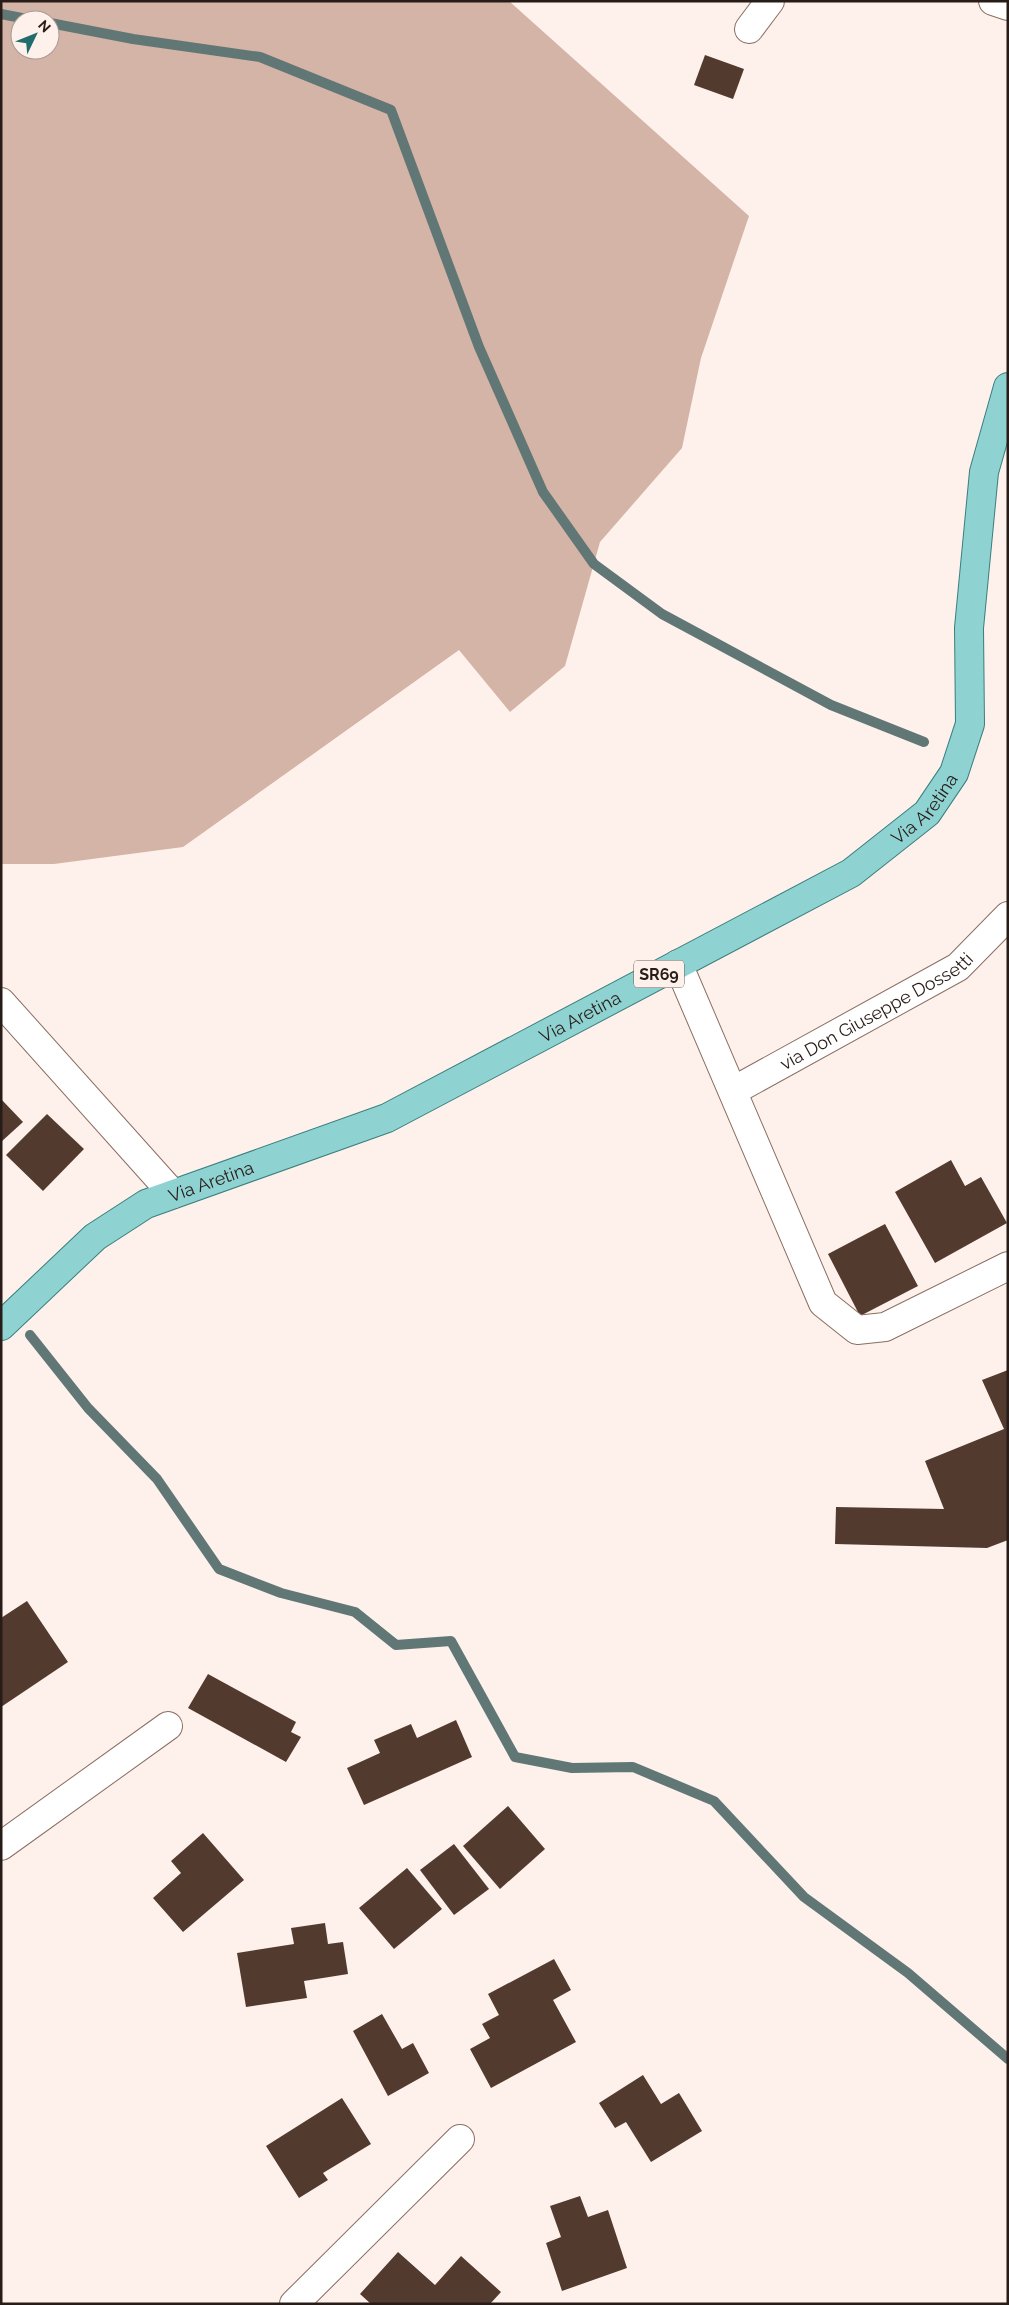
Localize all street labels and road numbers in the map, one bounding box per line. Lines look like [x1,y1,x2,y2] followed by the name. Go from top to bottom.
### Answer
[887,769,961,848] street label: Via Aretina
[776,948,977,1074] street label: via Don Giuseppe Dossetti
[634,961,684,988] road number: SR69
[535,986,624,1046] street label: Via Aretina
[165,1156,256,1206] street label: Via Aretina

